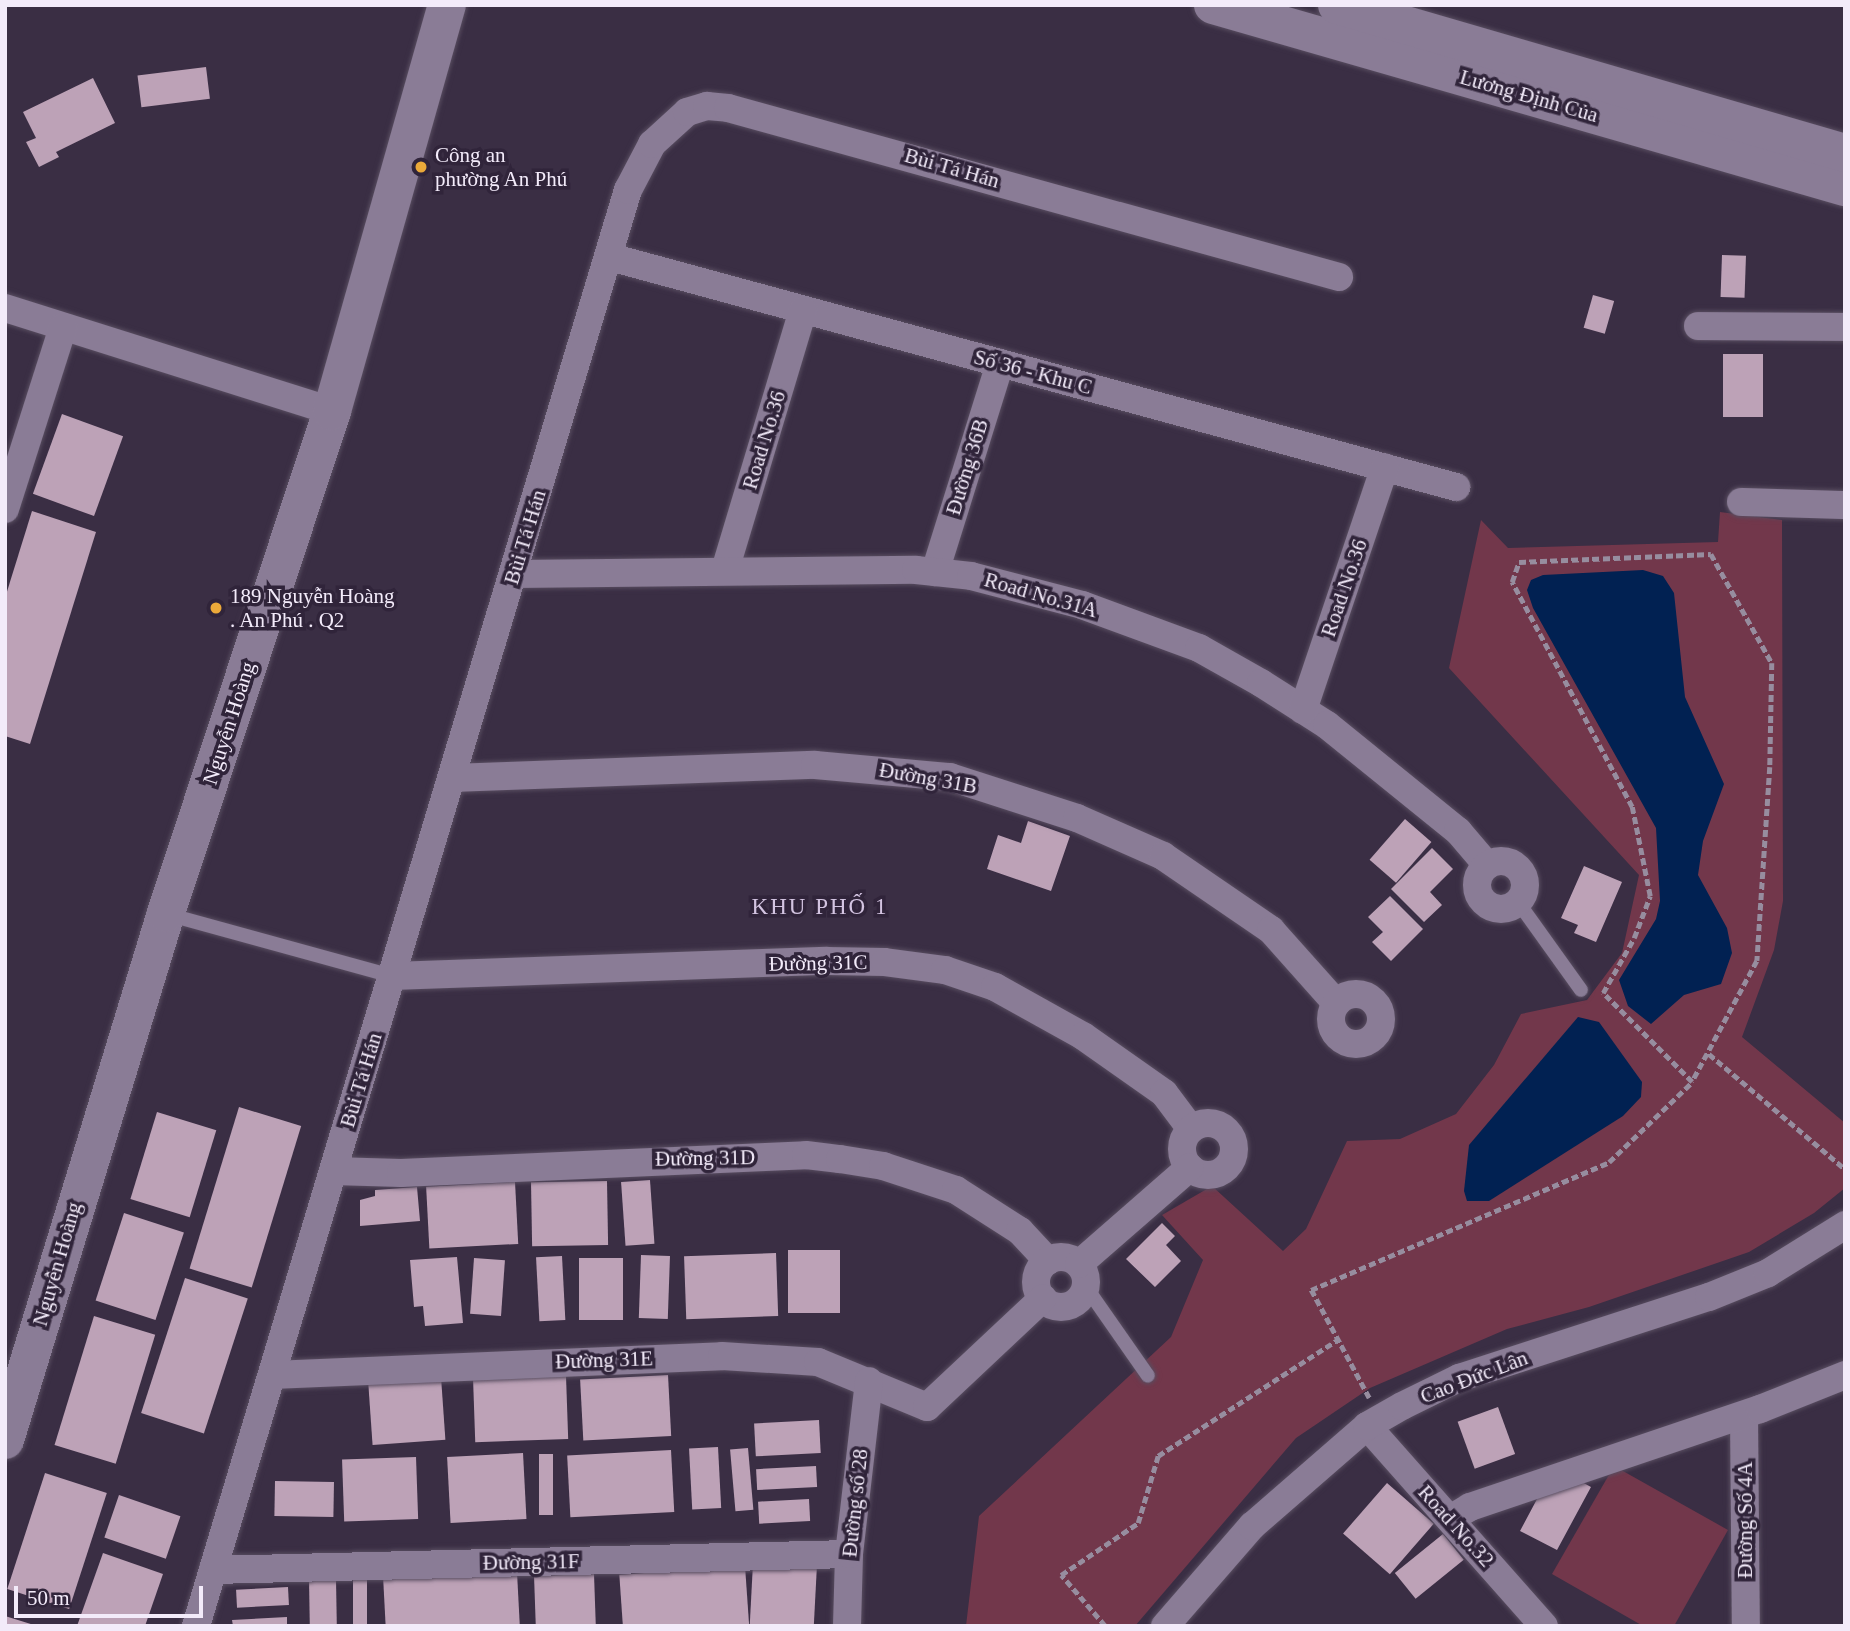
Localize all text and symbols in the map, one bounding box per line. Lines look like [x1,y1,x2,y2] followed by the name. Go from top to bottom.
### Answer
[1457,64,1601,128] street label: Lương Định Của
[435,142,568,192] place label: Công an phường An Phú
[901,142,1003,194] street label: Bùi Tá Hán
[413,159,429,175] marker: Công an phường An Phú
[971,344,1095,400] street label: Số 36 - Khu C
[737,388,791,492] street label: Road No.36
[940,416,994,518] street label: Đường 36B
[499,486,551,588] street label: Bùi Tá Hán
[1316,536,1372,640] street label: Road No.36
[981,567,1101,623] street label: Road No.31A
[230,583,394,633] place label: 189 Nguyễn Hoàng . An Phú . Q2
[208,600,224,616] marker: 189 Nguyễn Hoàng . An Phú . Q2
[197,658,261,788] street label: Nguyễn Hoàng
[877,757,979,799] street label: Đường 31B
[753,893,887,921] district label: KHU PHỐ 1
[768,950,868,976] street label: Đường 31C
[335,1029,387,1131] street label: Bùi Tá Hán
[655,1145,755,1171] street label: Đường 31D
[27,1199,87,1329] street label: Nguyễn Hoàng
[1417,1345,1531,1409] street label: Cao Đức Lân
[555,1346,653,1374] street label: Đường 31E
[837,1448,873,1558] street label: Đường số 28
[1732,1462,1758,1578] street label: Đường Số 4A
[1413,1480,1499,1572] street label: Road No.32
[482,1549,580,1575] street label: Đường 31F
[18,1572,206,1616] scale bar
[27,1586,70,1610] text: 50 m

